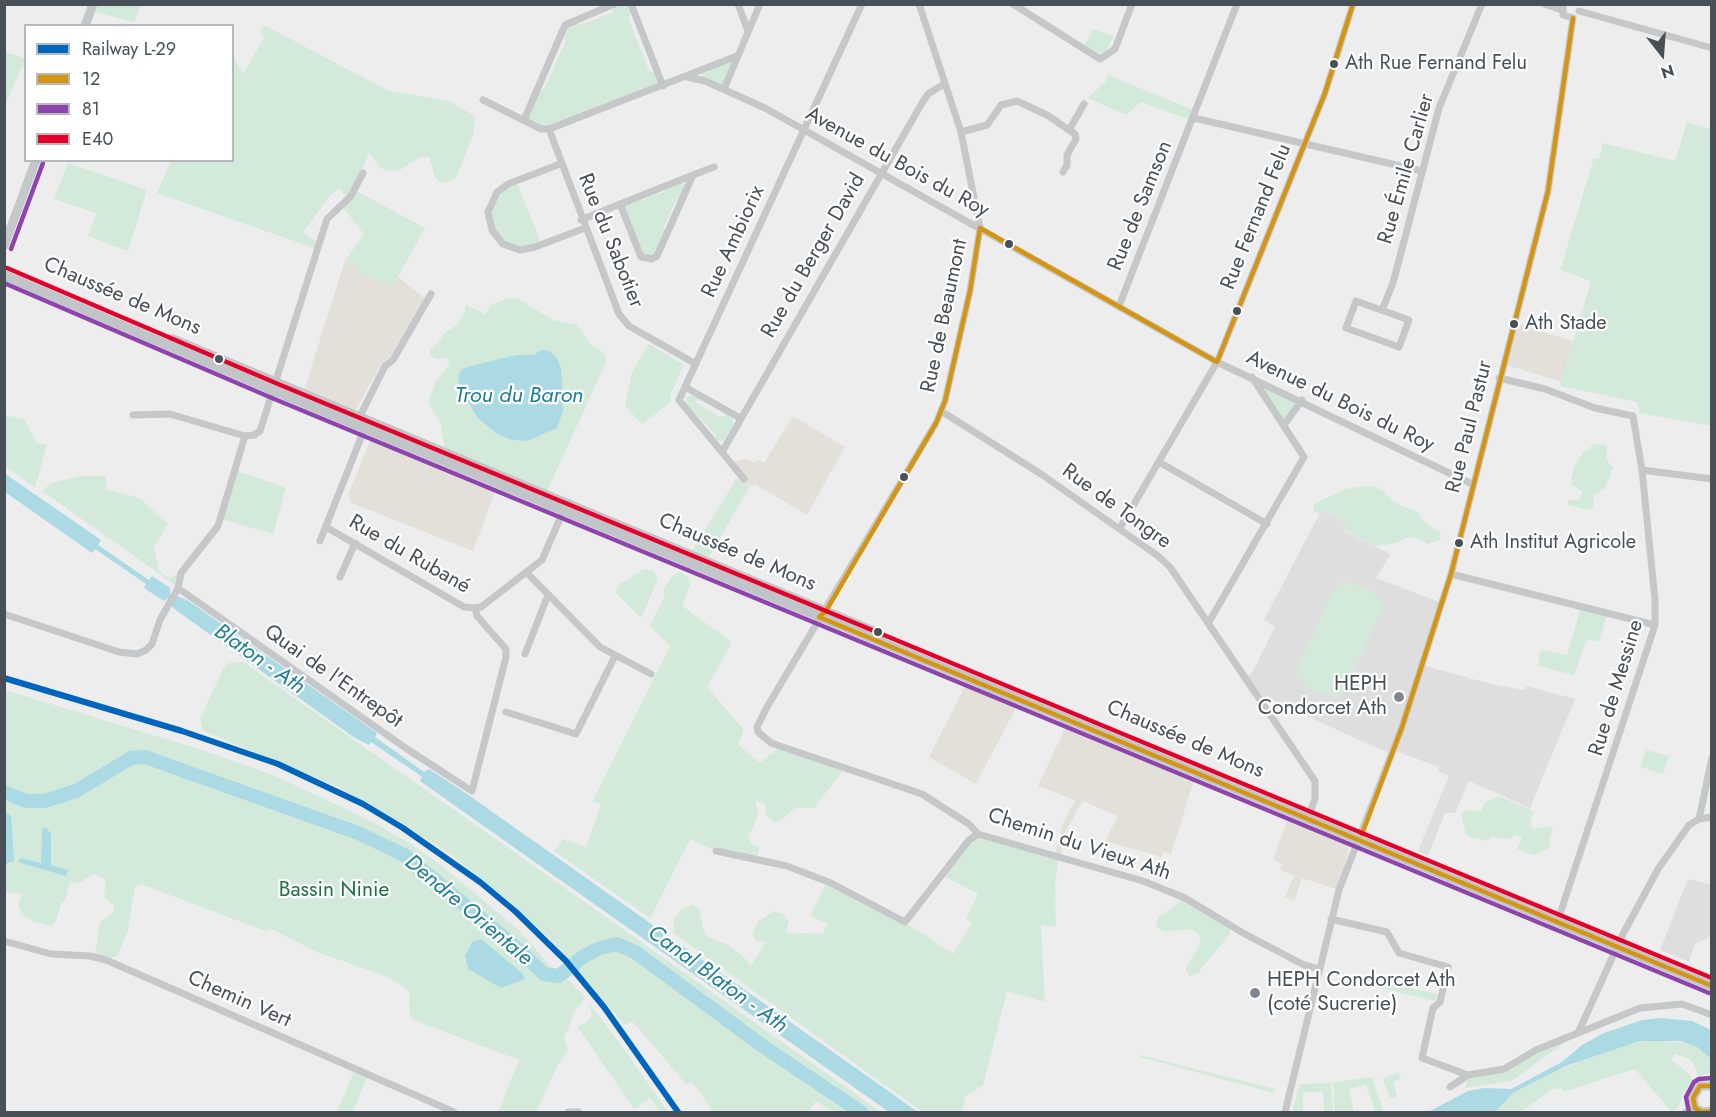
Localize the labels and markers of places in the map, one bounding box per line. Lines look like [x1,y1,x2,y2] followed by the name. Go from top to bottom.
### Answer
[1345,52,1527,76] place label: Ath Rue Fernand Felu
[1328,58,1340,70] marker: Ath Rue Fernand Felu
[1003,238,1015,250] unlabelled marker
[1231,305,1243,317] unlabelled marker
[1525,312,1607,336] place label: Ath Stade
[1508,318,1520,330] marker: Ath Stade
[213,353,225,365] unlabelled marker
[898,471,910,483] unlabelled marker
[1470,531,1636,555] place label: Ath Institut Agricole
[1453,537,1465,549] marker: Ath Institut Agricole
[872,626,884,638] unlabelled marker
[1258,672,1387,722] place label: HEPH Condorcet Ath
[1392,690,1406,704] marker: HEPH Condorcet Ath
[1267,968,1456,1018] place label: HEPH Condorcet Ath (coté Sucrerie)
[1248,986,1262,1000] marker: HEPH Condorcet Ath (coté Sucrerie)

